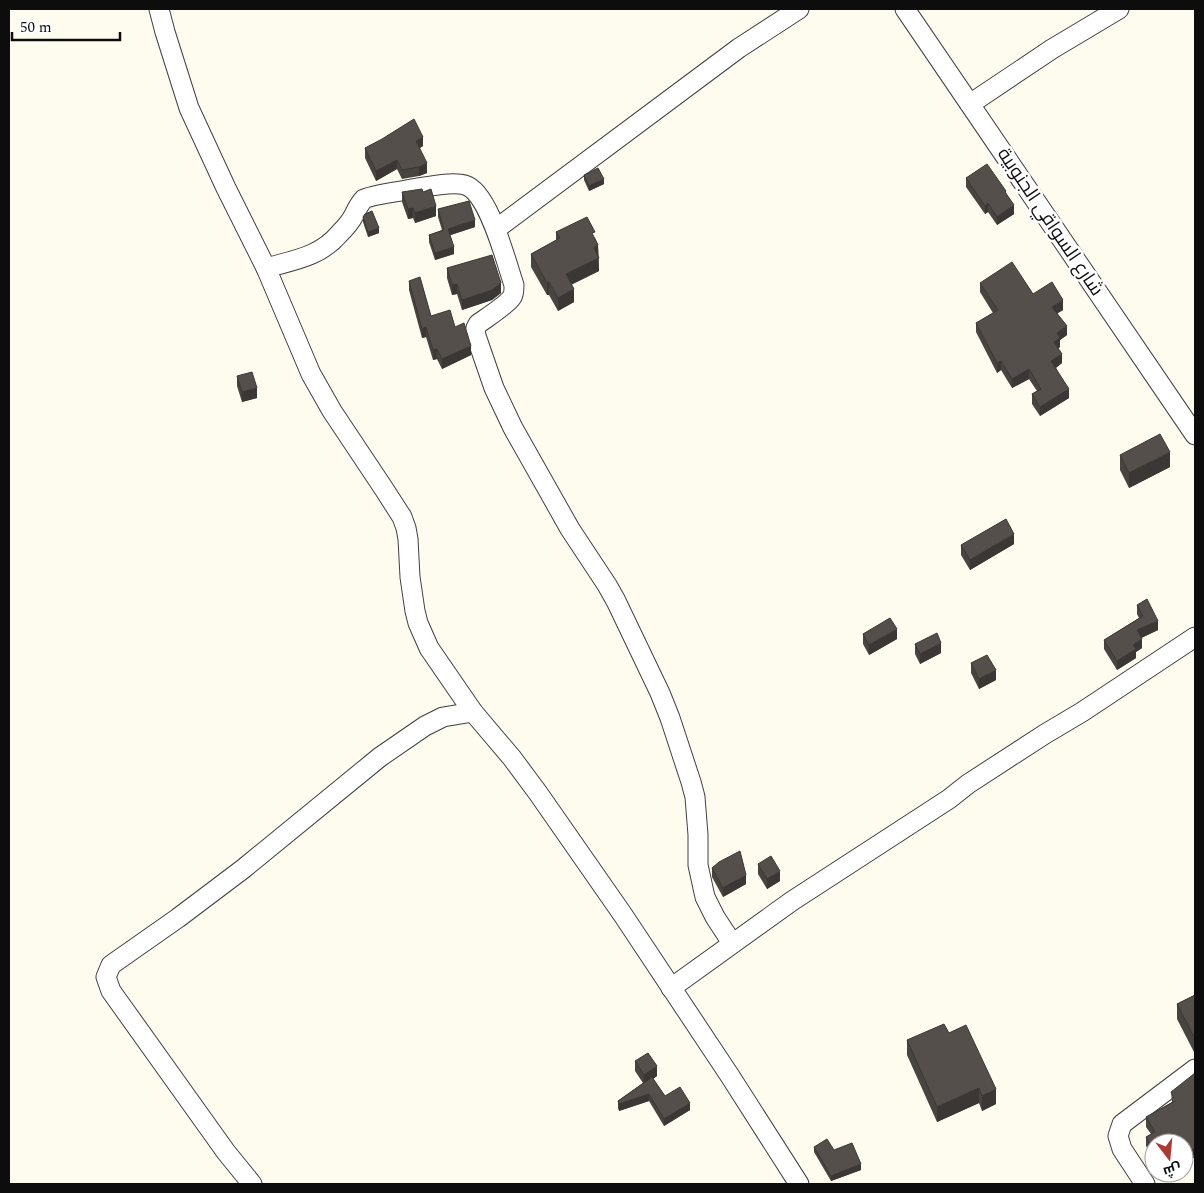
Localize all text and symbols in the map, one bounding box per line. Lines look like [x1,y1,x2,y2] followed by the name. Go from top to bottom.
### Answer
[12,10,120,42] scale bar
[20,16,52,39] text: 50 m
[989,142,1111,302] street label: شارع السواقي الجنوبية
[1144,1133,1194,1183] north arrow
[1161,1157,1184,1183] text: ش

